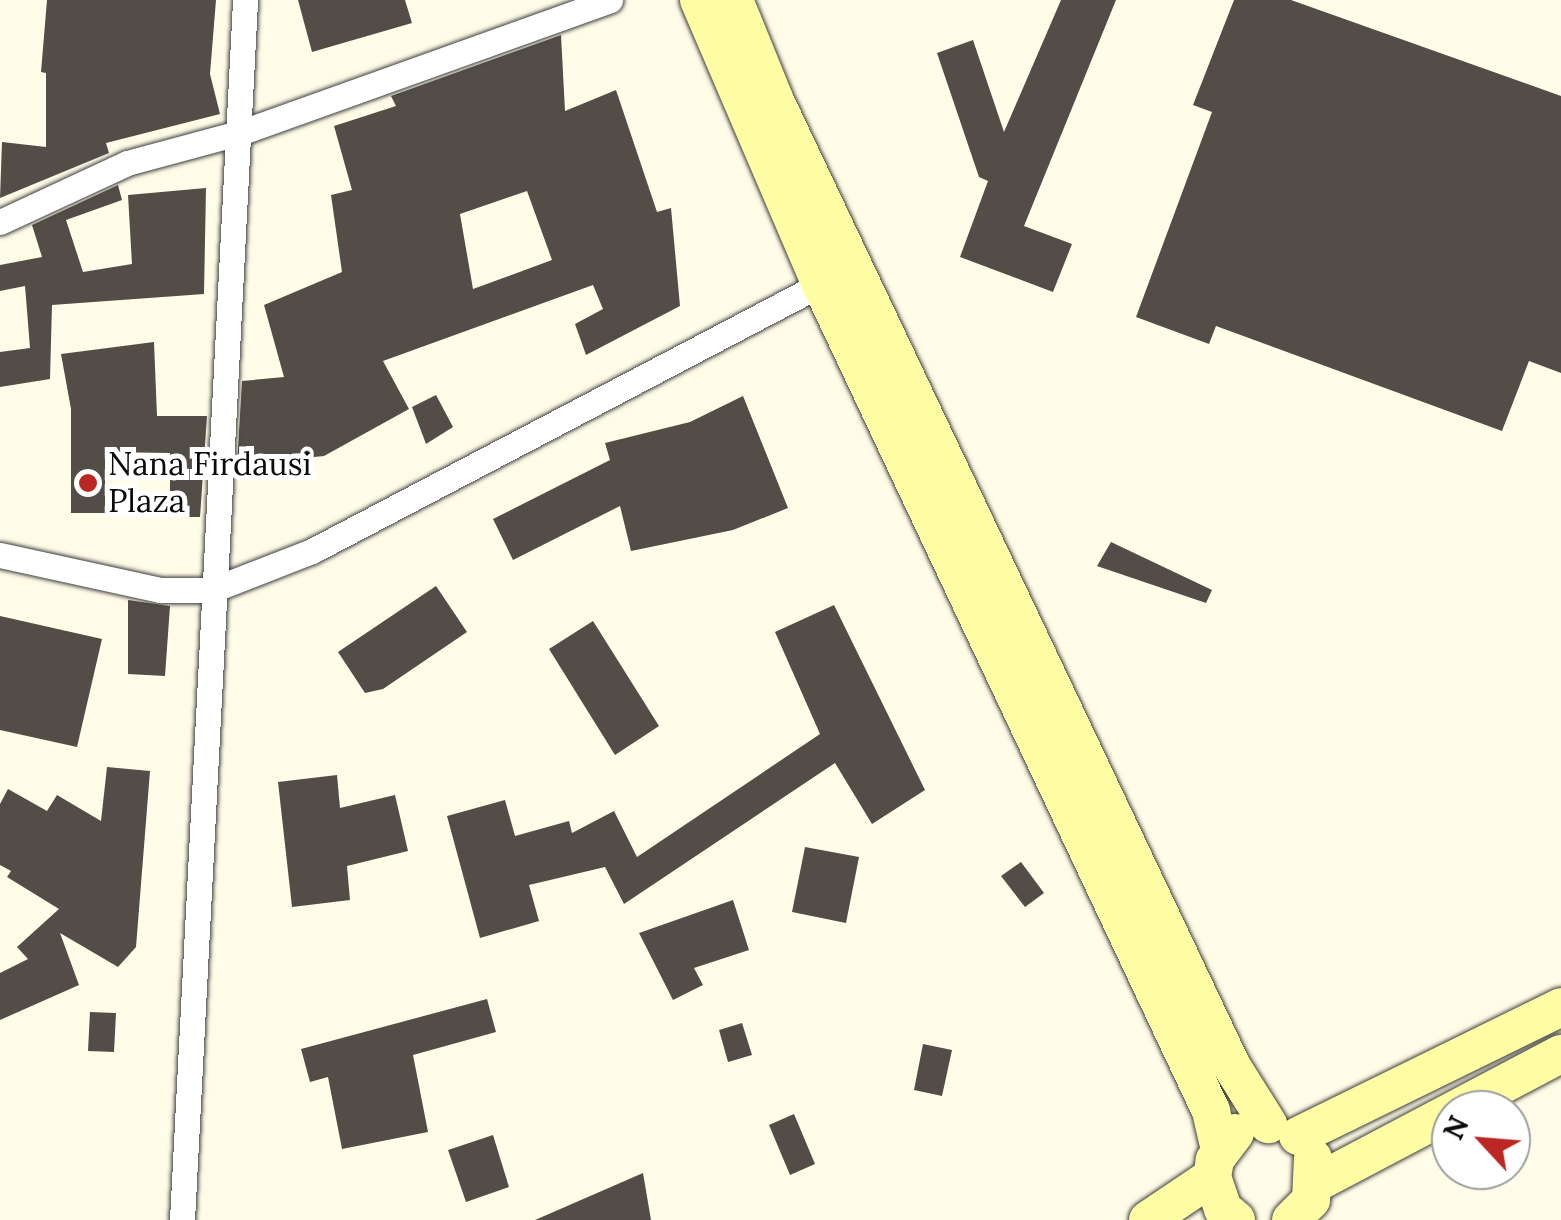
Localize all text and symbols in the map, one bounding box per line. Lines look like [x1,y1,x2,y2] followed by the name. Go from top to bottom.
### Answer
[108,446,311,521] place label: Nana Firdausi Plaza
[77,472,99,494] marker: Nana Firdausi Plaza
[1431,1090,1531,1190] north arrow
[1435,1110,1477,1145] text: N

